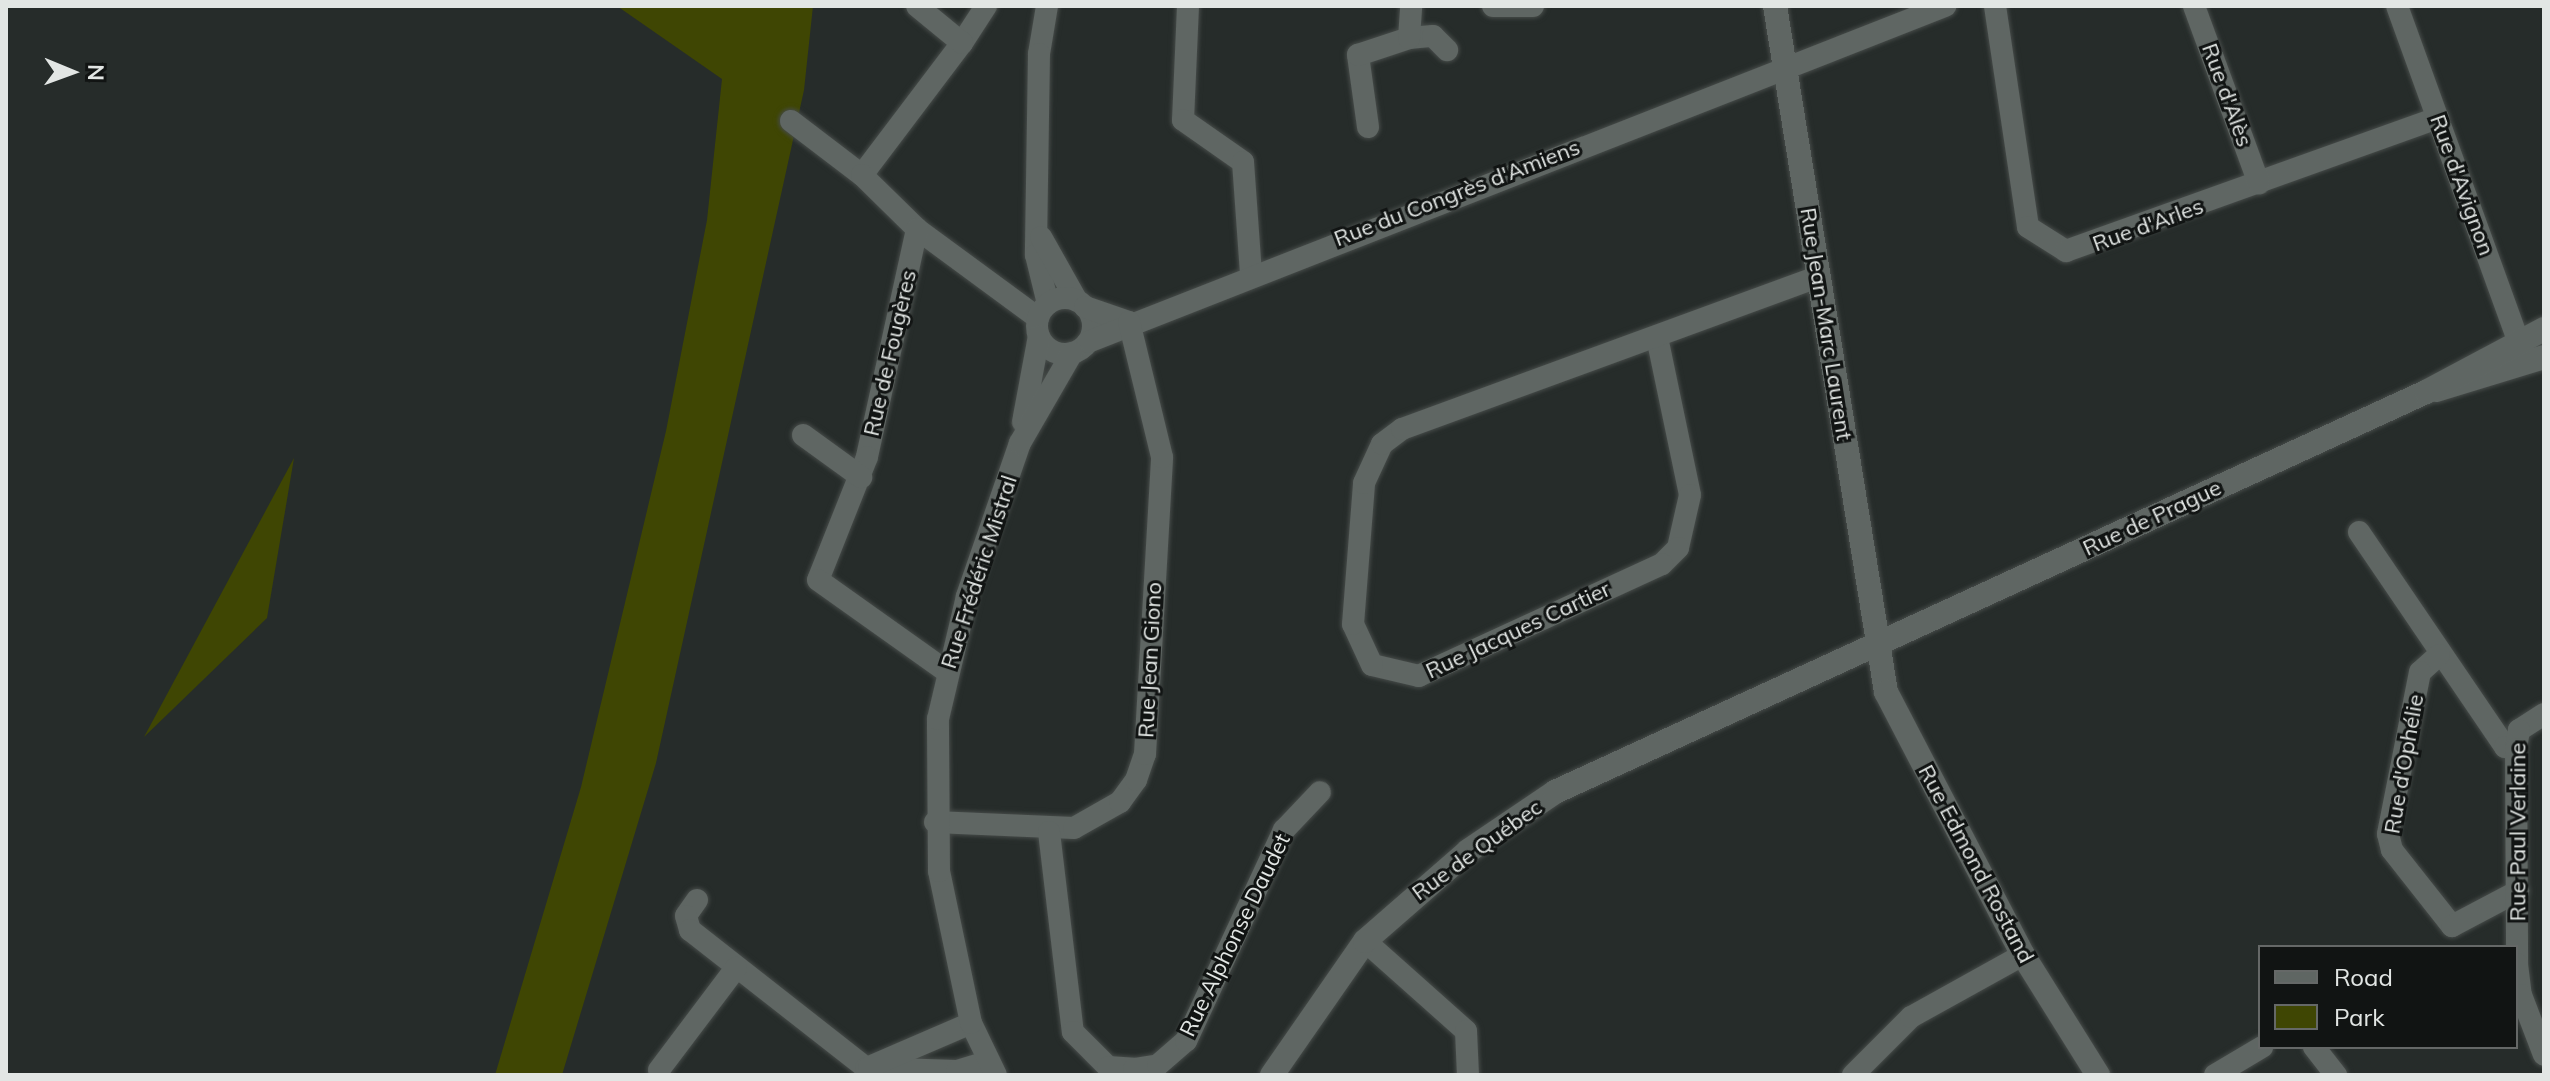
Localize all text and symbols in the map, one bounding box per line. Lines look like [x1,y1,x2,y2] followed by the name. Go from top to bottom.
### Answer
[32,32,112,112] north arrow
[2196,40,2258,150] street label: Rue d'Alès
[82,64,110,81] text: N
[2424,111,2500,259] street label: Rue d'Avignon
[1330,134,1584,252] street label: Rue du Congrès d'Amiens
[2089,193,2207,257] street label: Rue d'Arles
[1795,206,1857,442] street label: Rue Jean-Marc Laurent
[858,267,922,439] street label: Rue de Fougères
[935,472,1023,672] street label: Rue Frédéric Mistral
[2079,474,2225,562] street label: Rue de Prague
[1422,576,1614,684] street label: Rue Jacques Cartier
[1133,581,1167,739] street label: Rue Jean Giono
[2379,692,2429,836] street label: Rue d'Ophélie
[2505,743,2531,921] street label: Rue Paul Verlaine
[1913,760,2039,968] street label: Rue Edmond Rostand
[1407,794,1547,906] street label: Rue de Québec
[1174,829,1296,1041] street label: Rue Alphonse Daudet
[2258,945,2518,1049] legend
[2334,962,2393,992] text: Road
[2334,1002,2385,1032] text: Park

